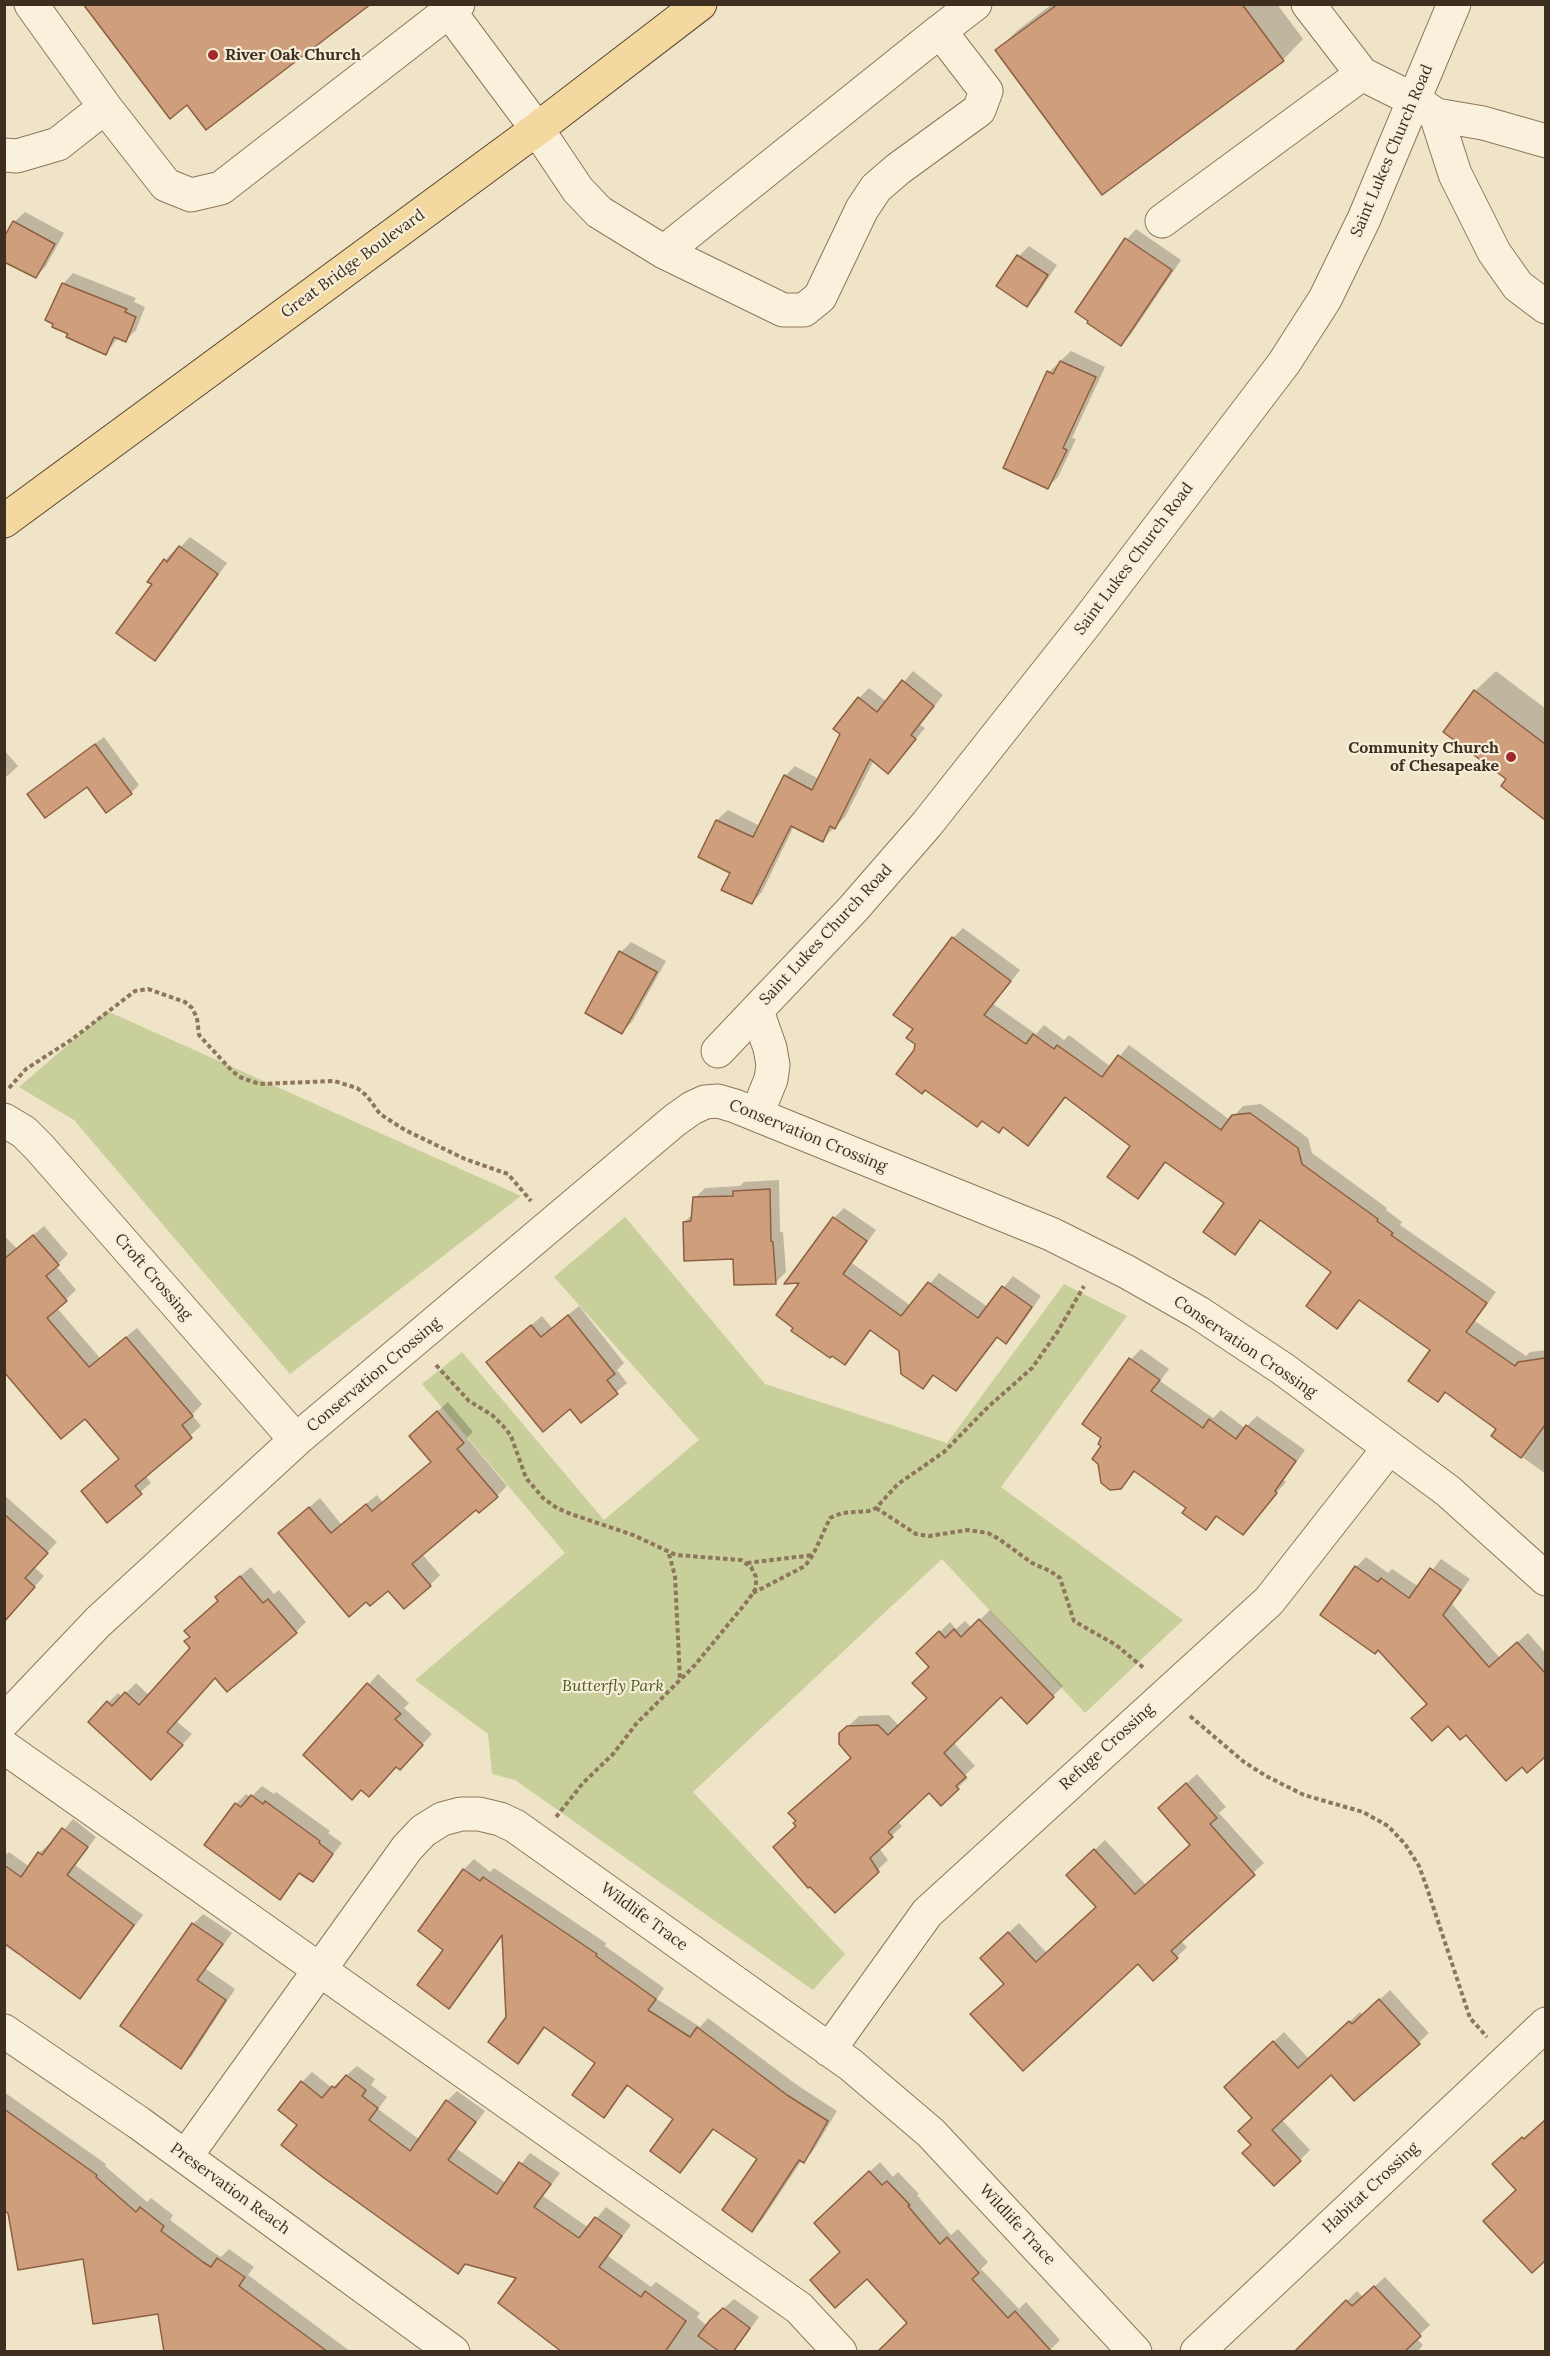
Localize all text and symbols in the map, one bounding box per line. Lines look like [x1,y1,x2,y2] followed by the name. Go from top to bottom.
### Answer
[225,45,361,65] place label: River Oak Church
[206,48,220,62] marker: River Oak Church
[1347,62,1437,240] street label: Saint Lukes Church Road
[277,205,429,323] street label: Great Bridge Boulevard
[1070,479,1198,639] street label: Saint Lukes Church Road
[1348,738,1499,776] place label: Community Church of Chesapeake
[1504,750,1518,764] marker: Community Church of Chesapeake
[756,860,896,1010] street label: Saint Lukes Church Road
[726,1096,890,1176] street label: Conservation Crossing
[110,1230,196,1324] street label: Croft Crossing
[1170,1292,1320,1402] street label: Conservation Crossing
[303,1313,445,1437] street label: Conservation Crossing
[562,1676,664,1696] park label: Butterfly Park
[1056,1700,1158,1794] street label: Refuge Crossing
[597,1879,691,1955] street label: Wildlife Trace
[1319,2138,1423,2238] street label: Habitat Crossing
[166,2139,294,2239] street label: Preservation Reach
[975,2181,1059,2269] street label: Wildlife Trace

